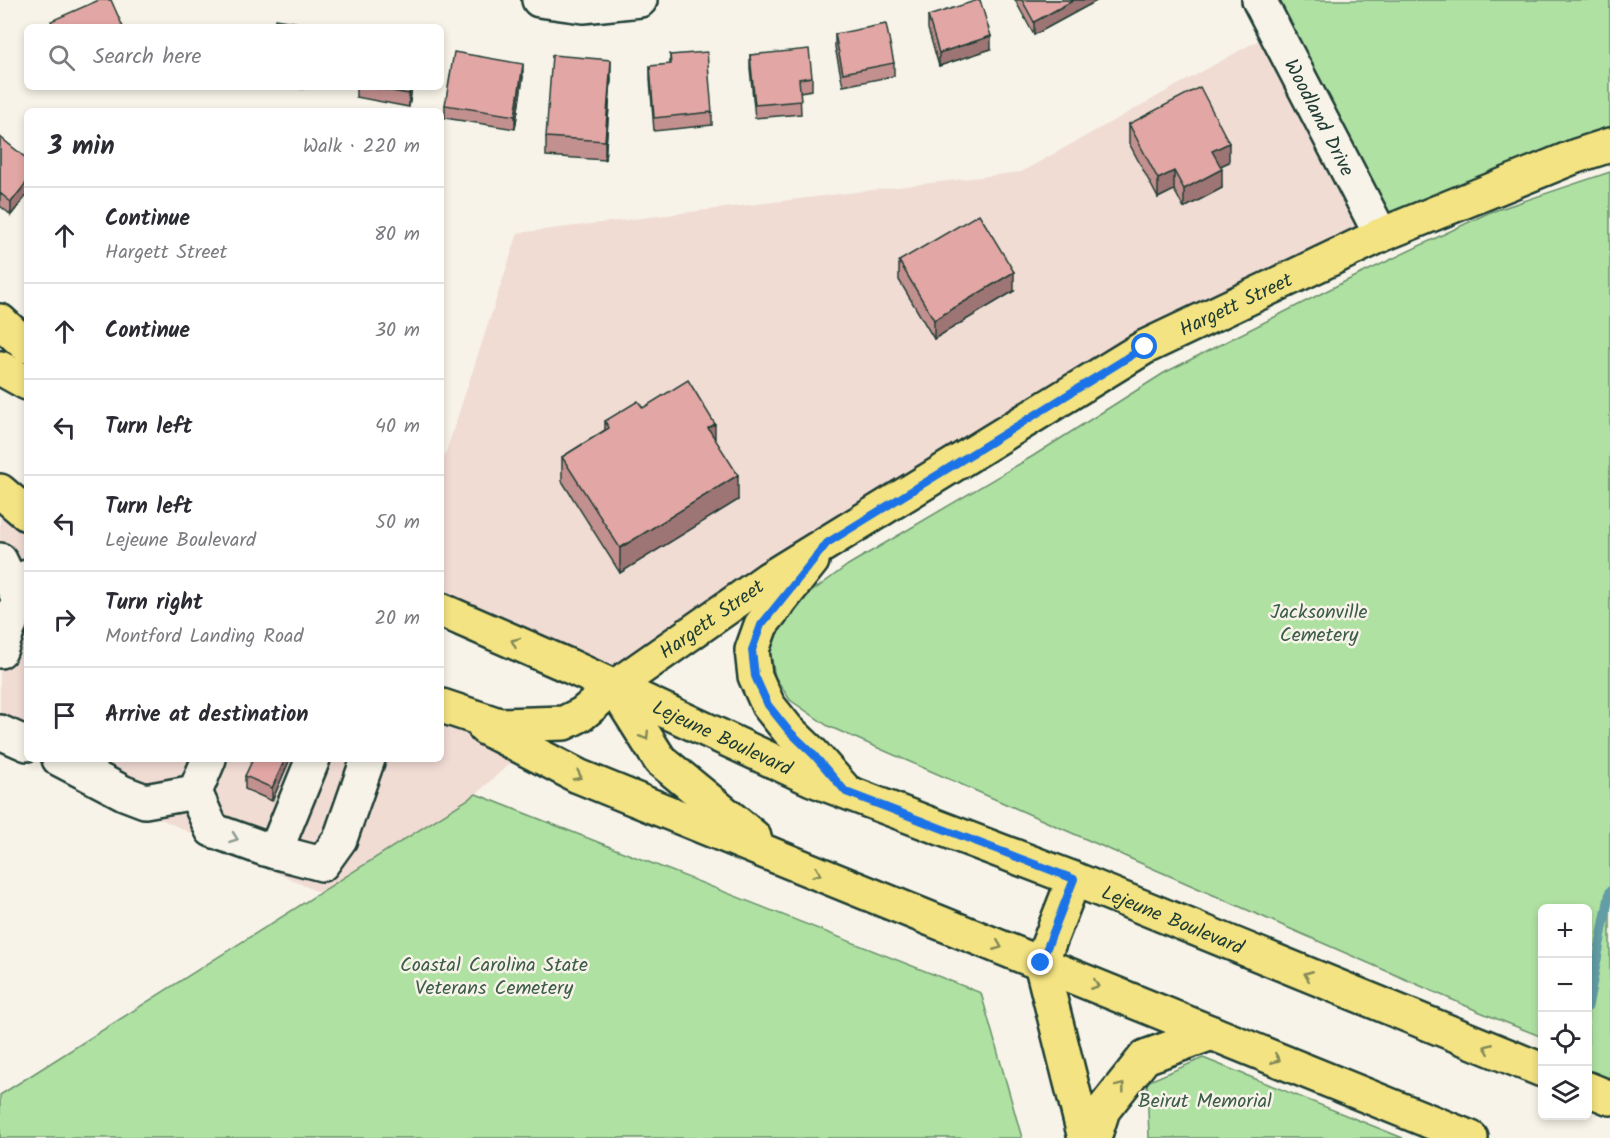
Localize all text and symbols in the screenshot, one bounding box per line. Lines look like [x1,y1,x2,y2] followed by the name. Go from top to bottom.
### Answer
[24,24,444,90] search box
[93,40,201,75] text: Search here
[45,41,78,74] icon: search
[1274,54,1362,182] street label: Woodland Drive
[48,126,115,168] text: 3 min
[303,131,420,163] text: Walk · 220 m
[105,202,190,237] text: Continue
[48,219,81,252] icon: ahead
[374,219,420,251] text: 80 m
[105,237,227,269] text: Hargett Street
[1174,265,1299,347] street label: Hargett Street
[105,314,190,349] text: Continue
[48,315,81,348] icon: ahead
[375,315,420,347] text: 30 m
[1131,333,1157,359] route start
[105,410,192,445] text: Turn left
[48,411,81,444] icon: left
[375,411,420,443] text: 40 m
[105,490,192,525] text: Turn left
[48,507,81,540] icon: left
[375,507,420,539] text: 50 m
[105,525,256,557] text: Lejeune Boulevard
[653,572,772,669] street label: Hargett Street
[105,586,203,621] text: Turn right
[1270,597,1368,652] park label: Jacksonville Cemetery
[48,603,81,636] icon: right
[374,603,420,635] text: 20 m
[105,621,303,653] text: Montford Landing Road
[511,637,522,649] one-way arrow
[646,693,798,786] street label: Lejeune Boulevard
[105,698,308,733] text: Arrive at destination
[48,699,81,732] icon: arrive
[638,730,649,741] one-way arrow
[571,768,582,780] one-way arrow
[228,831,238,844] one-way arrow
[811,866,822,878] one-way arrow
[1096,878,1249,965] street label: Lejeune Boulevard
[1538,904,1592,1120] map controls
[1538,904,1592,958] button: +
[992,939,1003,951] one-way arrow
[1027,949,1053,975] route end
[400,950,588,1005] park label: Coastal Carolina State Veterans Cemetery
[1538,958,1592,1012] button: −
[1303,970,1314,982] one-way arrow
[1089,978,1100,990] one-way arrow
[1538,1012,1592,1066] button: locate
[1484,1043,1495,1055] one-way arrow
[1270,1052,1281,1064] one-way arrow
[1538,1066,1592,1120] button: layers
[1113,1083,1124,1094] one-way arrow
[1138,1086,1272,1118] park label: Beirut Memorial

